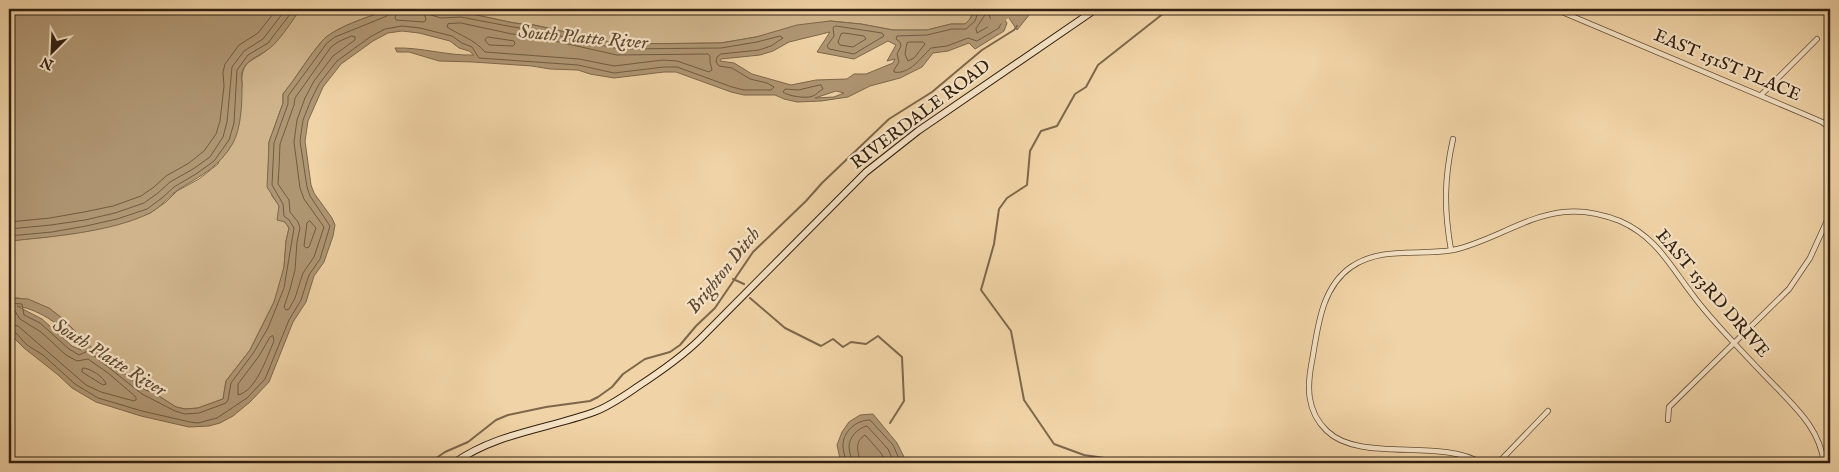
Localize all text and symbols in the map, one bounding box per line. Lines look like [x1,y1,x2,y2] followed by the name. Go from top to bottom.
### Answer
[517,20,650,56] water label: South Platte River
[1650,25,1804,107] street label: EAST 151ST PLACE
[28,28,78,78] north arrow
[38,52,57,74] text: N
[847,55,995,175] street label: RIVERDALE ROAD
[682,223,766,319] water label: Brighton Ditch
[1650,225,1774,363] street label: EAST 153RD DRIVE
[48,313,172,403] water label: South Platte River

